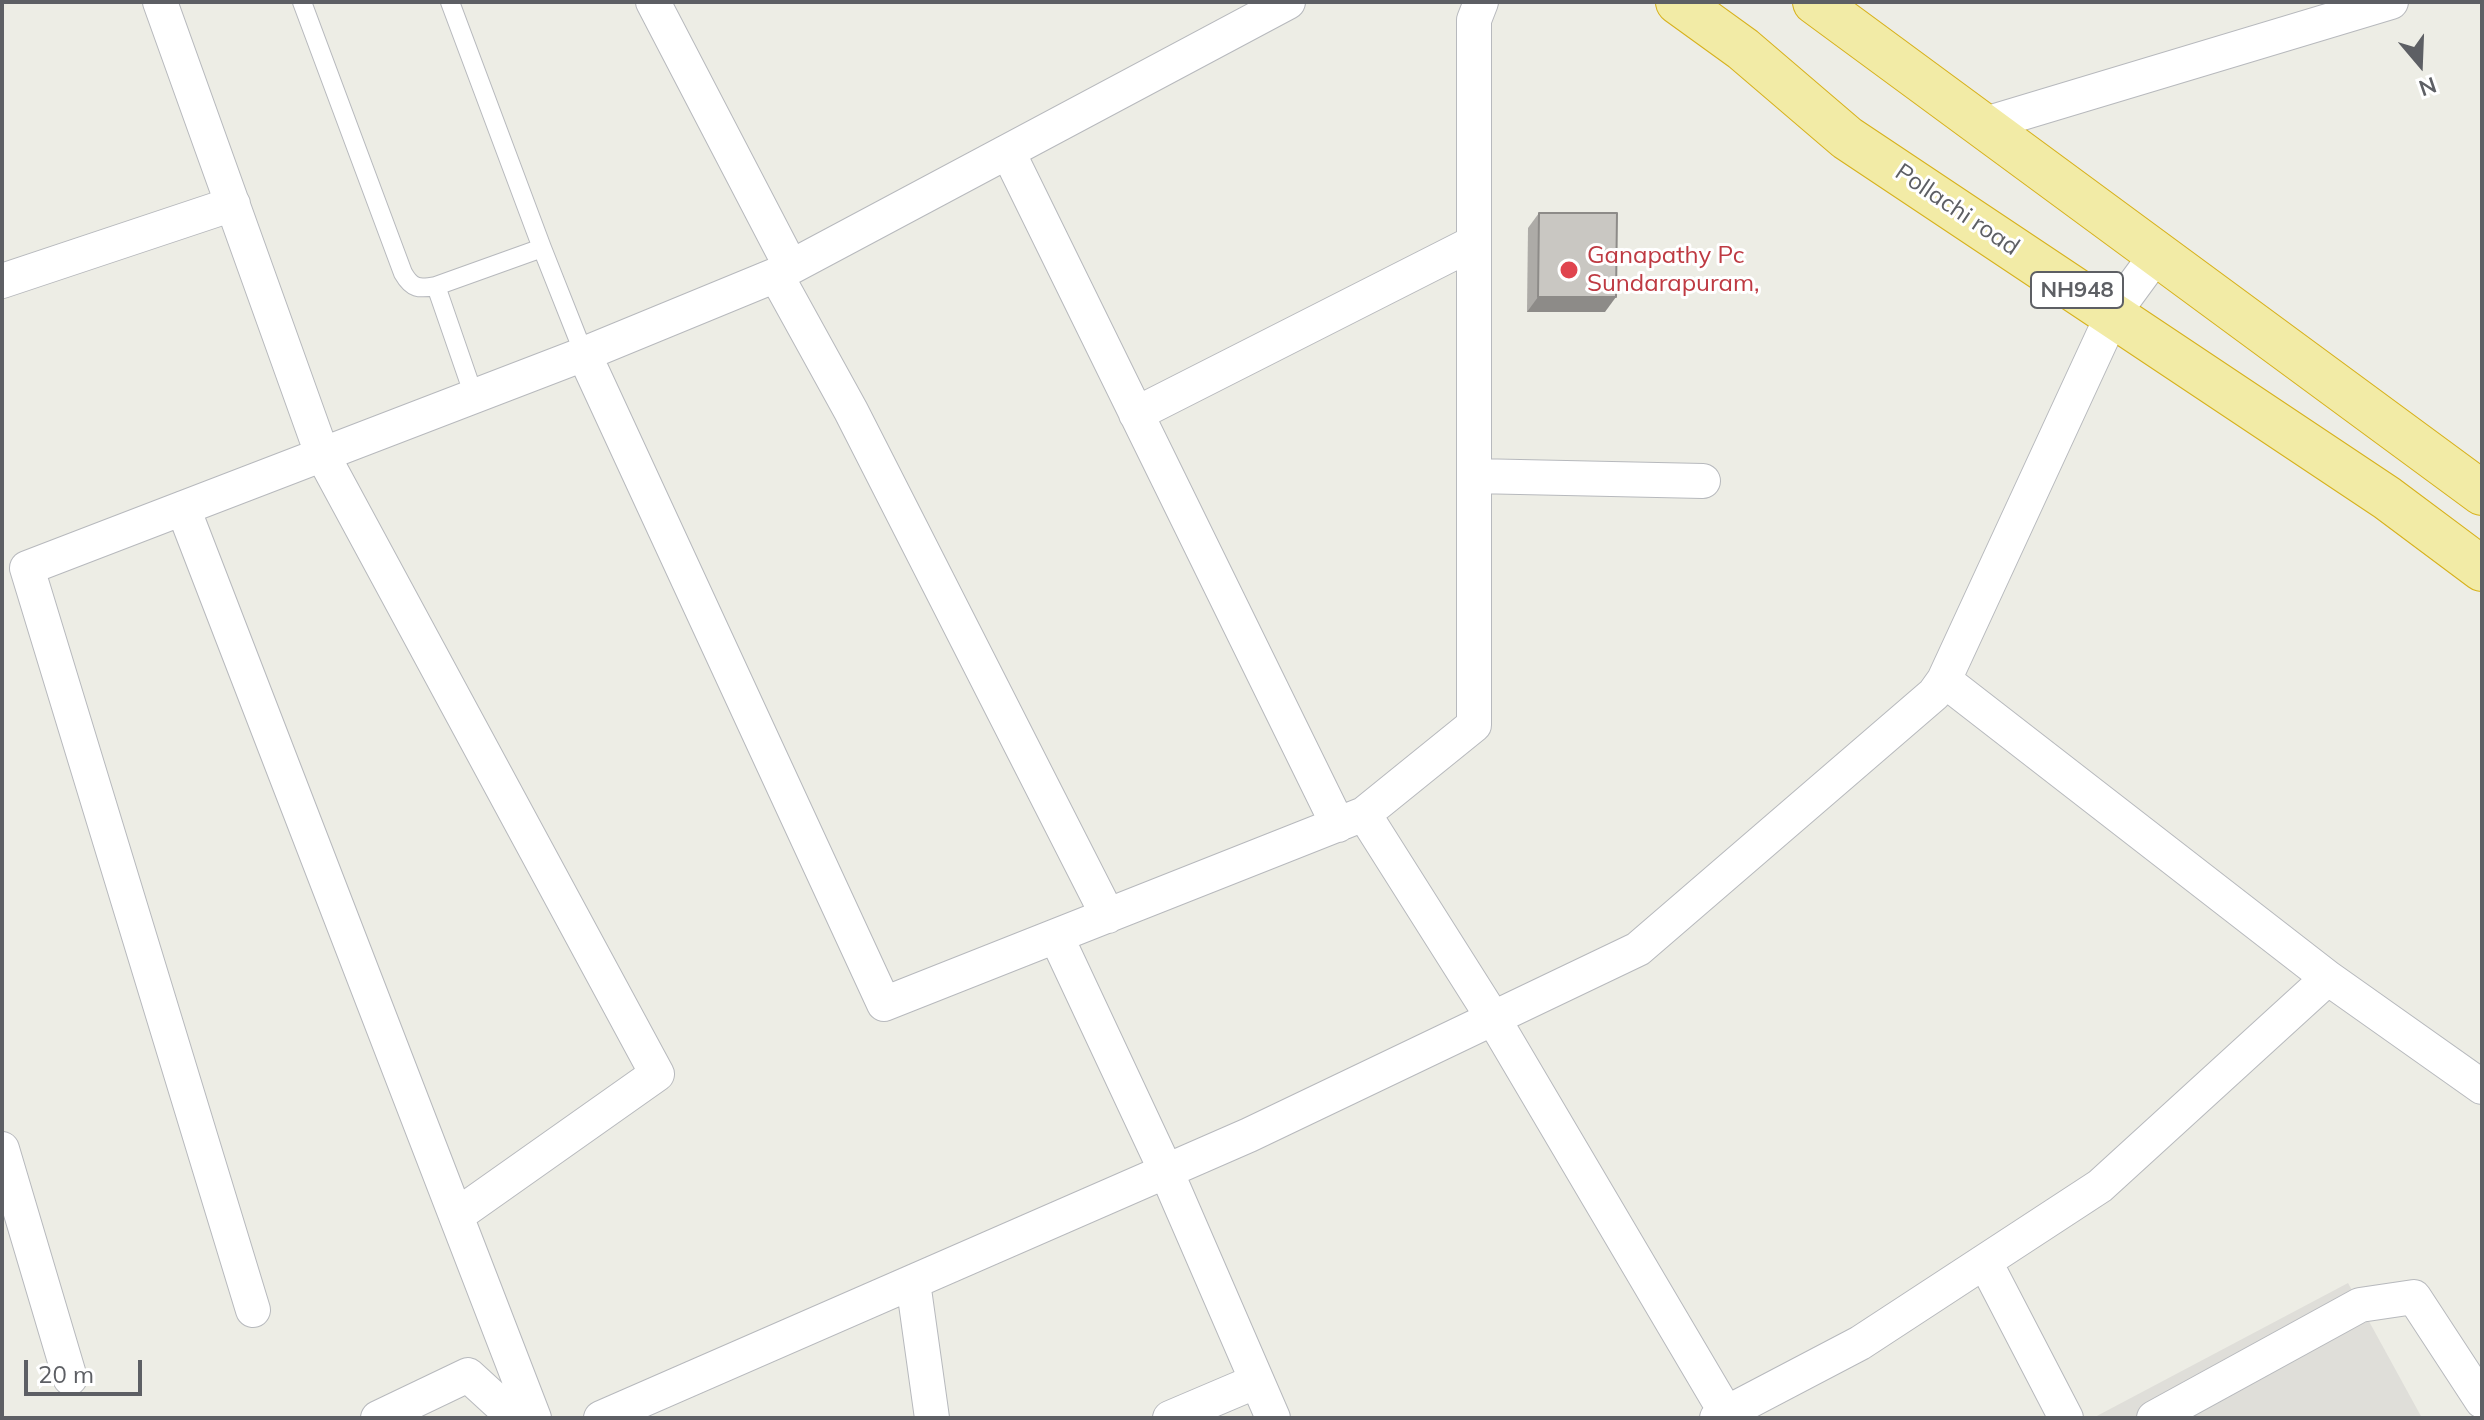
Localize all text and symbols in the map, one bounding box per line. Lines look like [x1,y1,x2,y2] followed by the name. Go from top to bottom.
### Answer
[2380,24,2460,104] north arrow
[2415,71,2440,103] text: N
[1889,158,2025,262] street label: Pollachi road
[1587,242,1759,298] place label: Ganapathy Pc Sundarapuram,
[1558,259,1580,281] marker: Ganapathy Pc Sundarapuram,
[2031,272,2123,308] road number: NH948
[28,1344,146,1394] scale bar
[38,1359,94,1389] text: 20 m

